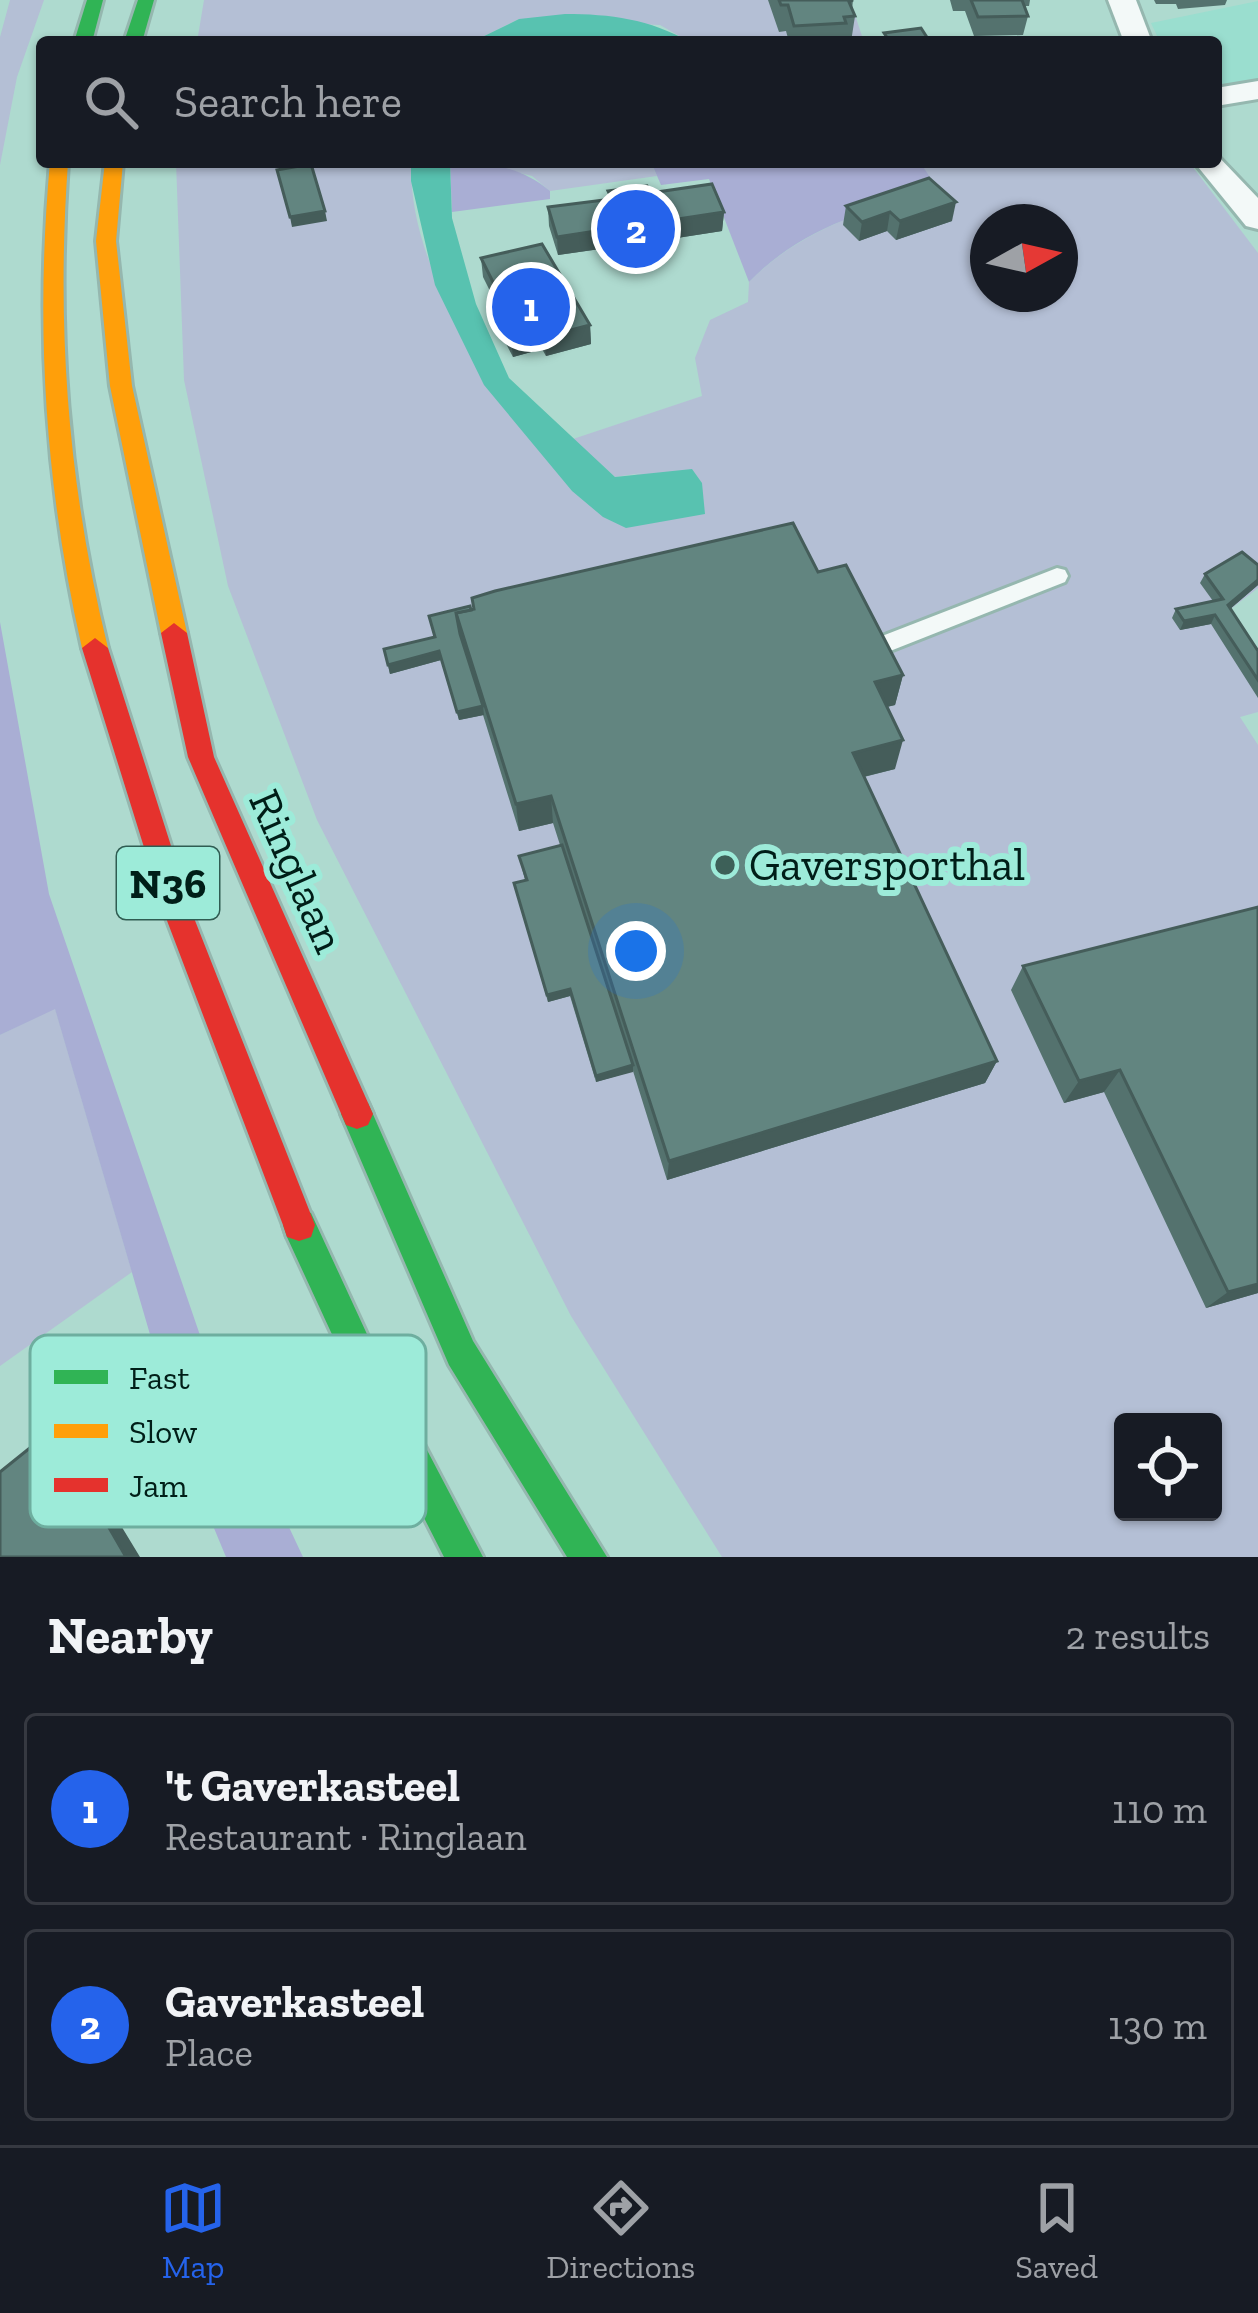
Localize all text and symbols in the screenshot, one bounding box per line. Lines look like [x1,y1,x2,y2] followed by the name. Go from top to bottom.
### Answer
[36,36,1222,168] search box
[78,69,144,135] icon: search
[174,75,402,129] text: Search here
[597,184,675,274] pin: 2
[970,204,1078,312] north arrow
[492,262,570,352] pin: 1
[237,781,357,961] street label: Ringlaan
[749,838,1025,892] place label: Gaversporthal
[117,847,219,919] road number: N36
[712,852,738,878] marker: Gaversporthal
[606,921,666,981] your location
[30,1335,426,1527] legend
[129,1358,190,1397] text: Fast
[129,1412,197,1451] text: Slow
[1114,1413,1222,1521] map controls
[1114,1413,1222,1521] button: locate
[129,1466,188,1505] text: Jam
[48,1605,213,1666] text: Nearby
[1065,1612,1210,1659] text: 2 results
[165,1759,460,1813] text: 't Gaverkasteel
[82,1786,98,1833] text: 1
[1112,1786,1207,1833] text: 110 m
[165,1813,527,1860] text: Restaurant · Ringlaan
[165,1975,424,2029] text: Gaverkasteel
[80,2002,100,2049] text: 2
[1108,2002,1207,2049] text: 130 m
[165,2029,253,2076] text: Place
[160,2175,226,2286] tab: Map
[546,2175,695,2286] tab: Directions
[1015,2175,1098,2286] tab: Saved

